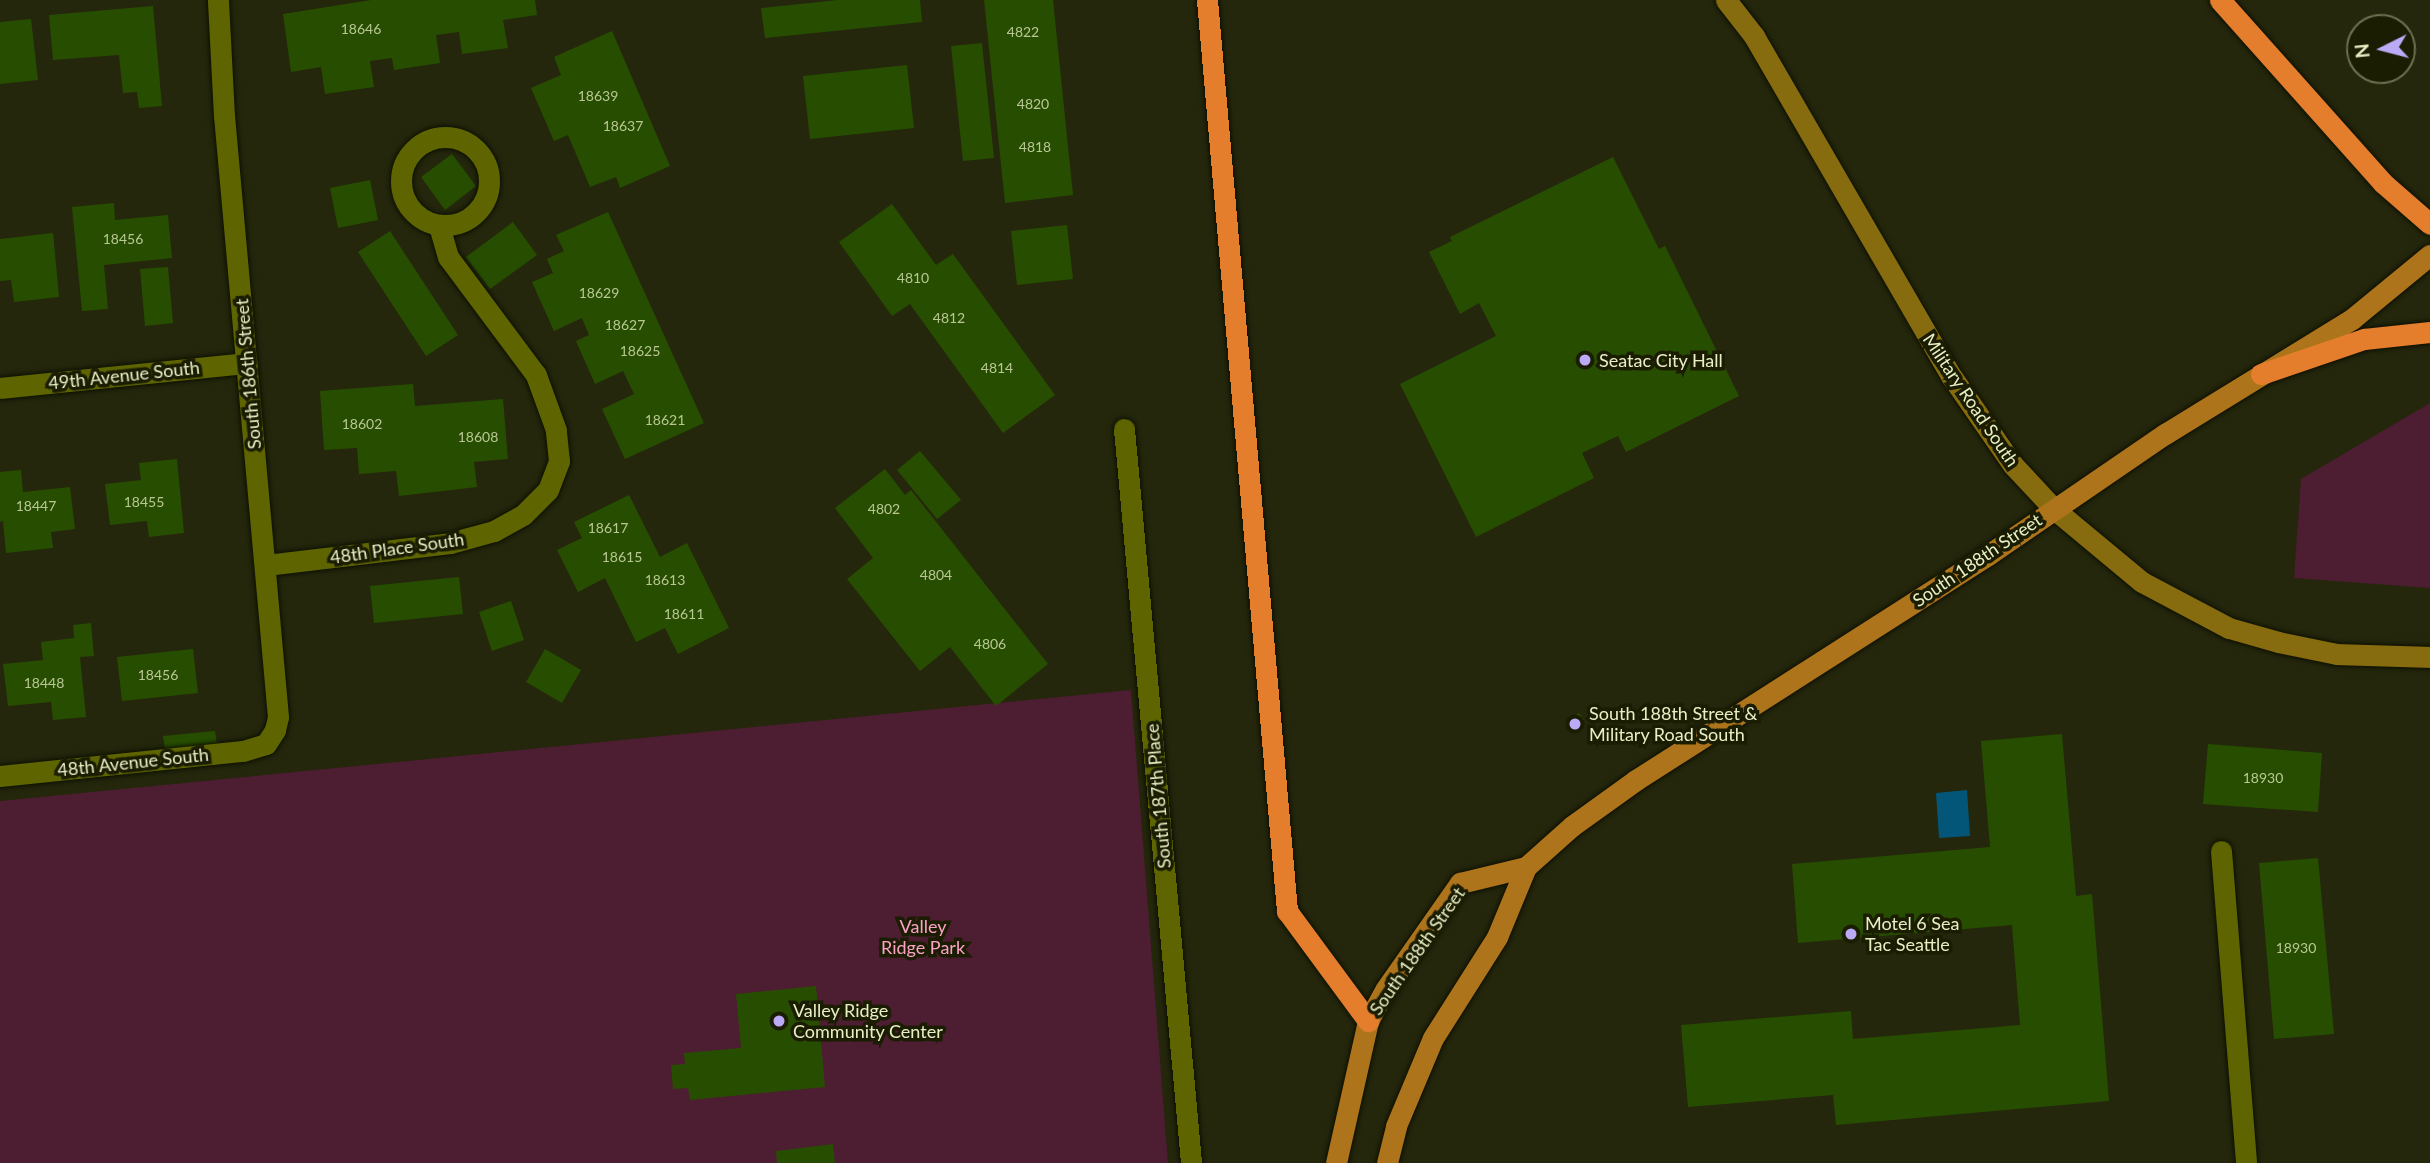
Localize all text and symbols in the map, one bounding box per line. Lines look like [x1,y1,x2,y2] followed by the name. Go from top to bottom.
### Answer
[2346,14,2416,84] north arrow
[341,21,381,37] house number: 18646
[1007,24,1039,40] house number: 4822
[2349,43,2374,60] text: N
[578,88,618,104] house number: 18639
[1017,96,1049,112] house number: 4820
[603,118,643,134] house number: 18637
[1019,139,1051,155] house number: 4818
[103,231,143,247] house number: 18456
[897,270,929,286] house number: 4810
[579,285,619,301] house number: 18629
[231,298,265,450] street label: South 186th Street
[933,310,965,326] house number: 4812
[605,317,645,333] house number: 18627
[1918,329,2024,471] street label: Military Road South
[620,343,660,359] house number: 18625
[1599,349,1723,371] place label: Seatac City Hall
[1577,352,1593,368] marker: Seatac City Hall
[47,356,201,394] street label: 49th Avenue South
[981,360,1013,376] house number: 4814
[645,412,685,428] house number: 18621
[342,416,382,432] house number: 18602
[458,429,498,445] house number: 18608
[124,494,164,510] house number: 18455
[16,498,56,514] house number: 18447
[868,501,900,517] house number: 4802
[1908,509,2046,611] street label: South 188th Street
[588,520,628,536] house number: 18617
[329,528,465,568] street label: 48th Place South
[602,549,642,565] house number: 18615
[920,567,952,583] house number: 4804
[645,572,685,588] house number: 18613
[664,606,704,622] house number: 18611
[974,636,1006,652] house number: 4806
[138,667,178,683] house number: 18456
[24,675,64,691] house number: 18448
[1589,703,1757,746] place label: South 188th Street & Military Road South
[1567,716,1583,732] marker: South 188th Street & Military Road South
[1141,723,1175,869] street label: South 187th Place
[56,743,210,781] street label: 48th Avenue South
[2243,770,2283,786] house number: 18930
[1365,883,1469,1019] street label: South 188th Street
[1865,913,1959,956] place label: Motel 6 Sea Tac Seattle
[881,916,965,958] park label: Valley Ridge Park
[1843,926,1859,942] marker: Motel 6 Sea Tac Seattle
[2276,940,2316,956] house number: 18930
[793,1000,943,1042] place label: Valley Ridge Community Center
[771,1013,787,1029] marker: Valley Ridge Community Center

